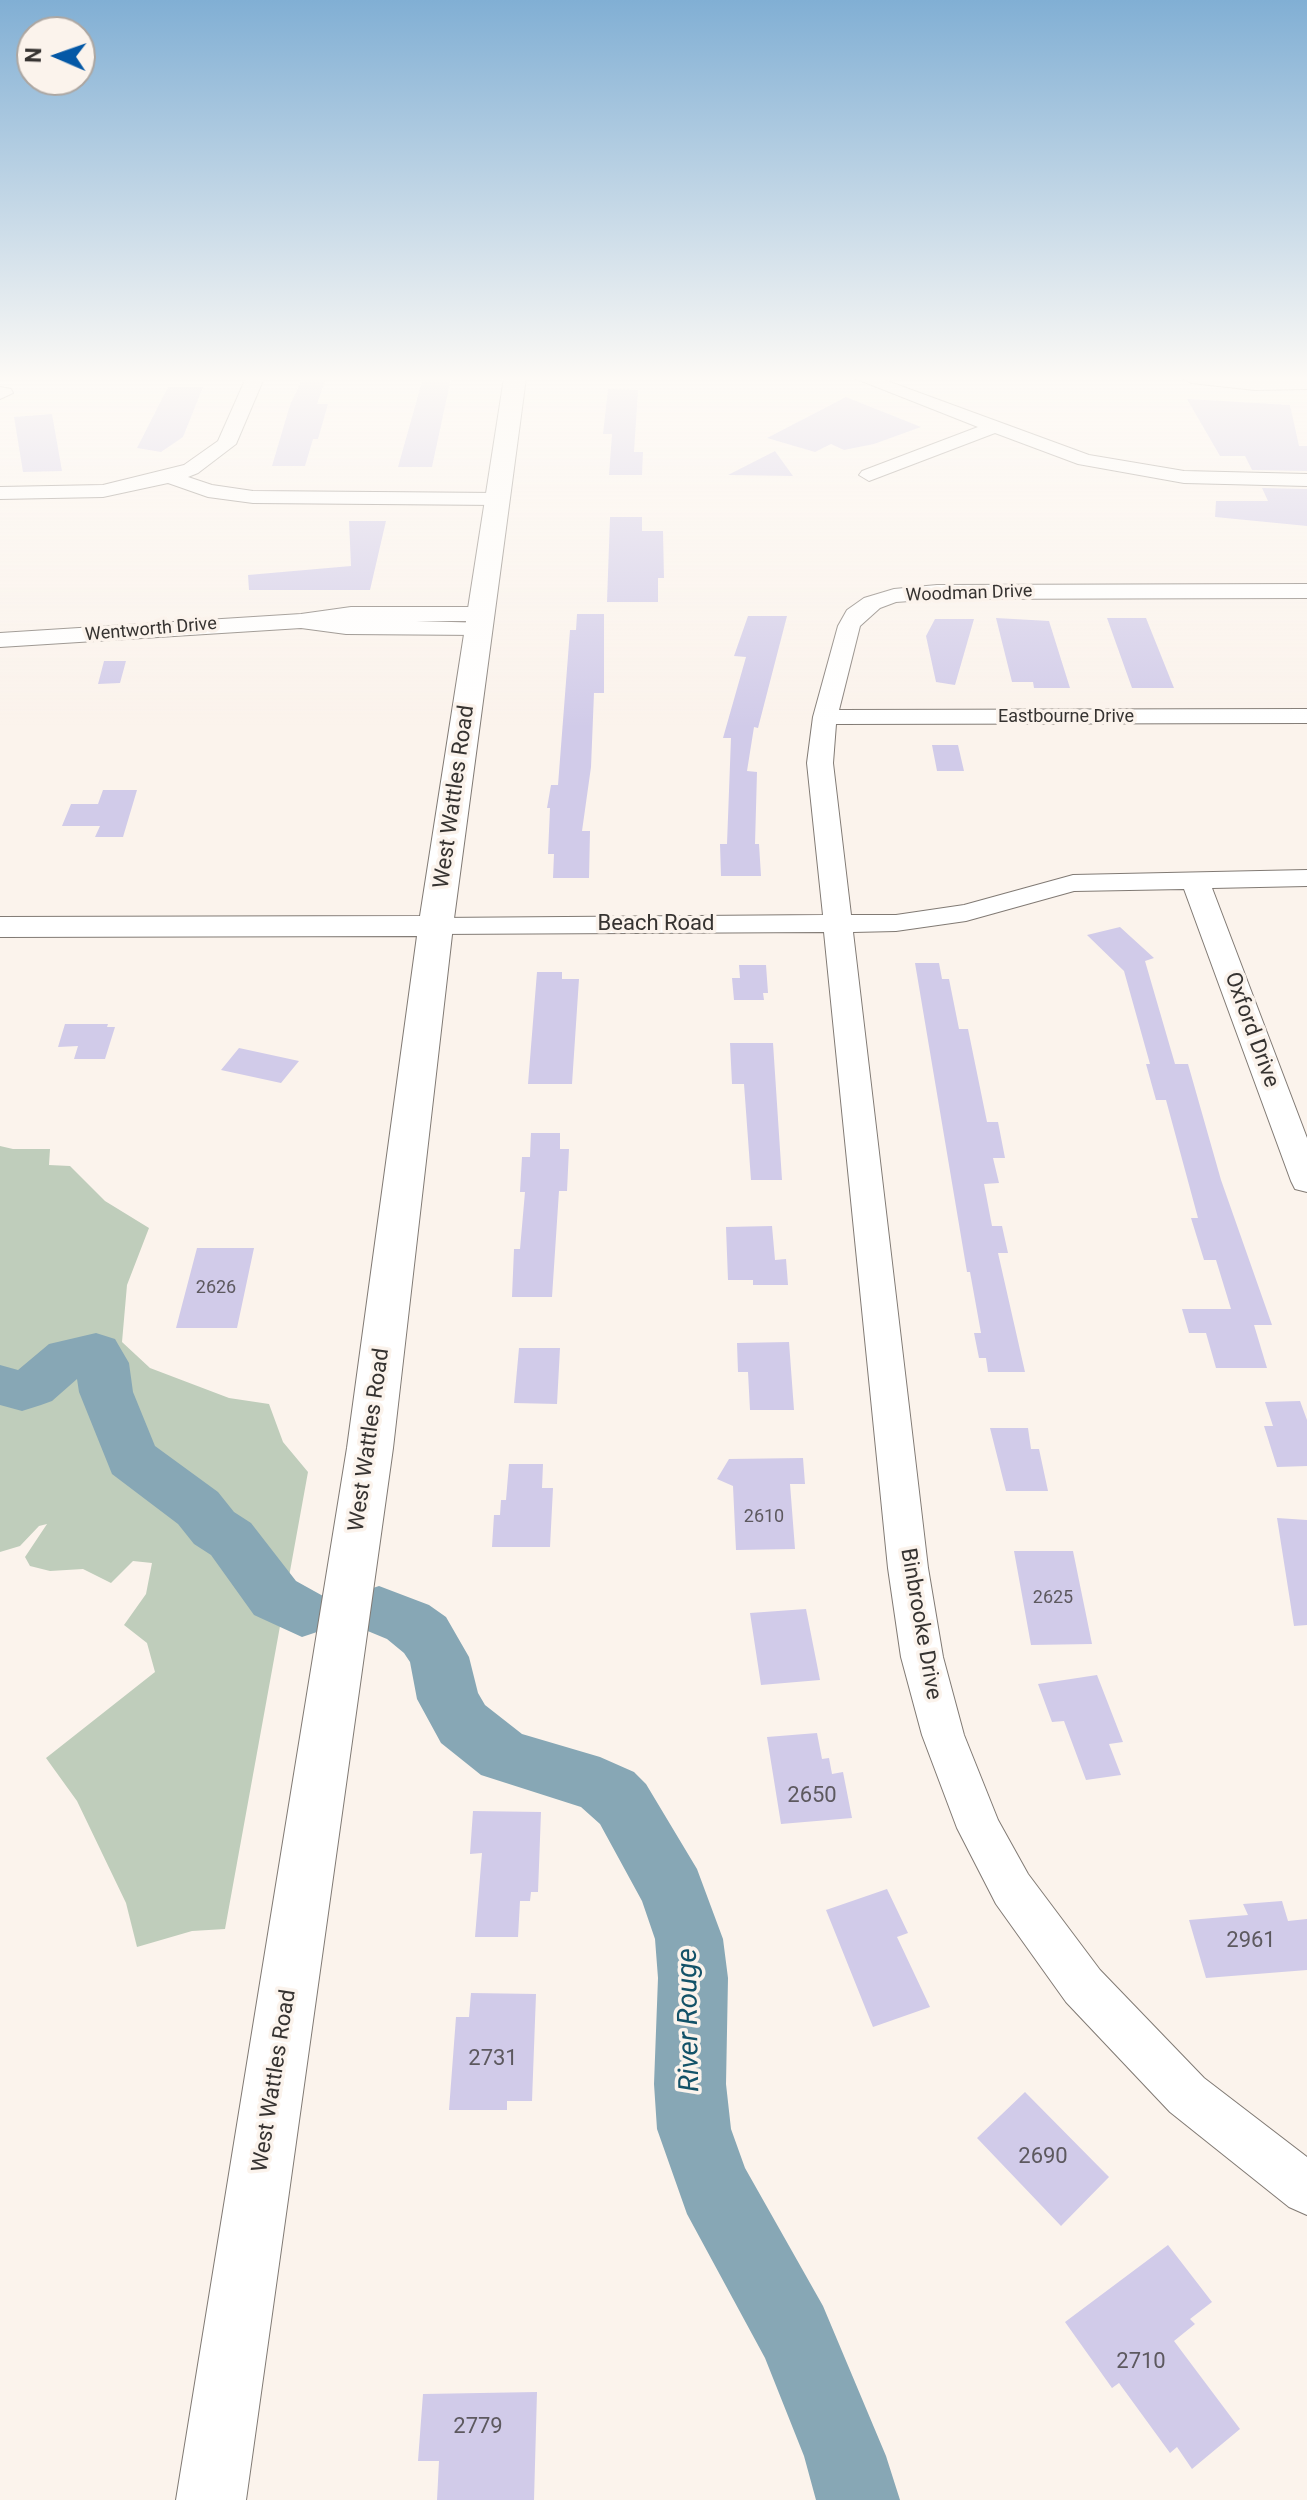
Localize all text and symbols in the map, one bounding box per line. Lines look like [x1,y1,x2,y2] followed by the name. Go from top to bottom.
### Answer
[16,16,96,96] north arrow
[21,47,46,63] text: N
[905,581,1033,607] street label: Woodman Drive
[84,613,218,647] street label: Wentworth Drive
[429,704,481,890] street label: West Wattles Road
[998,706,1134,728] street label: Eastbourne Drive
[598,911,714,937] street label: Beach Road
[1218,969,1284,1091] street label: Oxford Drive
[196,1277,236,1299] house number: 2626
[344,1347,396,1533] street label: West Wattles Road
[744,1506,784,1528] house number: 2610
[894,1546,946,1702] street label: Binbrooke Drive
[1033,1587,1073,1609] house number: 2625
[787,1783,837,1809] house number: 2650
[1226,1928,1276,1954] house number: 2961
[672,1948,708,2092] water label: River Rouge
[248,1988,302,2174] street label: West Wattles Road
[468,2046,518,2072] house number: 2731
[1018,2144,1068,2170] house number: 2690
[1116,2349,1166,2375] house number: 2710
[453,2414,503,2440] house number: 2779

